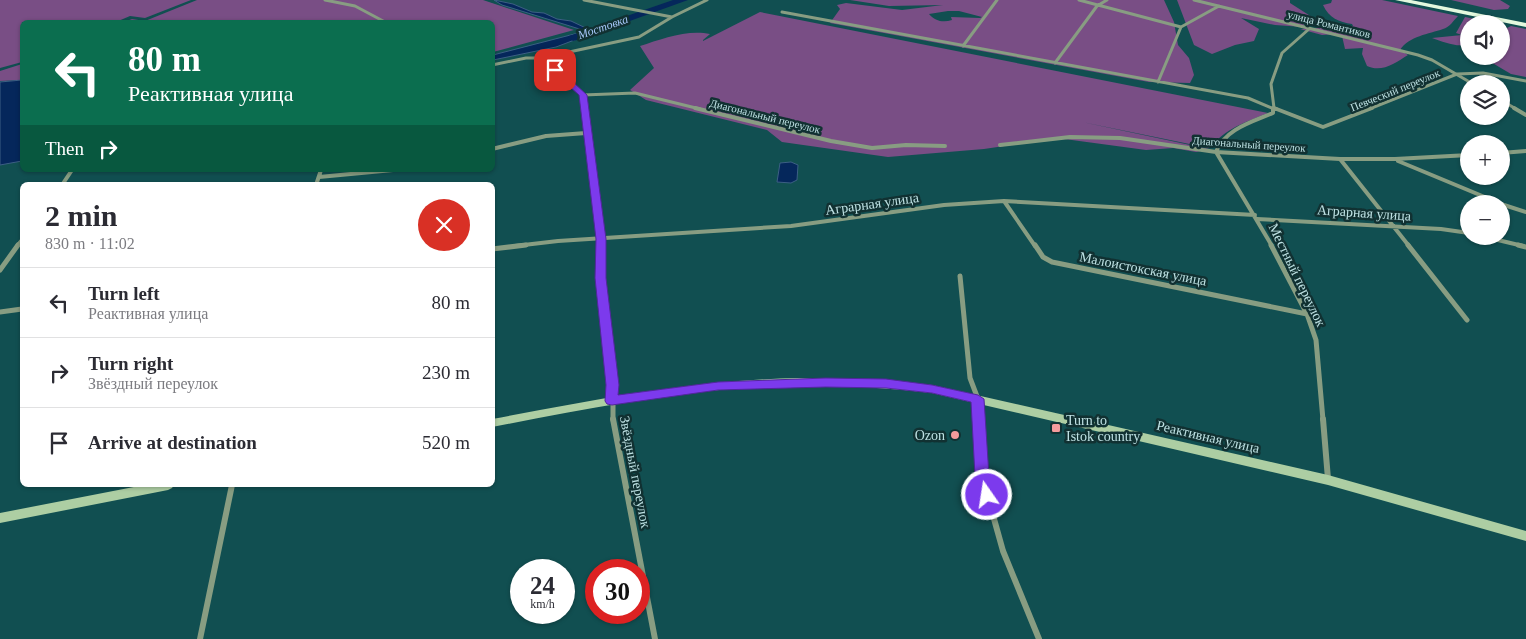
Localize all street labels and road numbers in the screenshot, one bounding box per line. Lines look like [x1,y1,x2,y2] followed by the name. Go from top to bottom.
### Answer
[1286,8,1372,40] street label: улица Романтиков
[1349,66,1442,113] street label: Певческий переулок
[708,96,822,136] street label: Диагональный переулок
[1192,134,1307,154] street label: Диагональный переулок
[824,190,921,218] street label: Аграрная улица
[1316,202,1412,224] street label: Аграрная улица
[1266,221,1329,329] street label: Местный переулок
[1078,249,1209,289] street label: Малоистокская улица
[617,415,653,530] street label: Звёздный переулок
[1155,418,1262,456] street label: Реактивная улица

